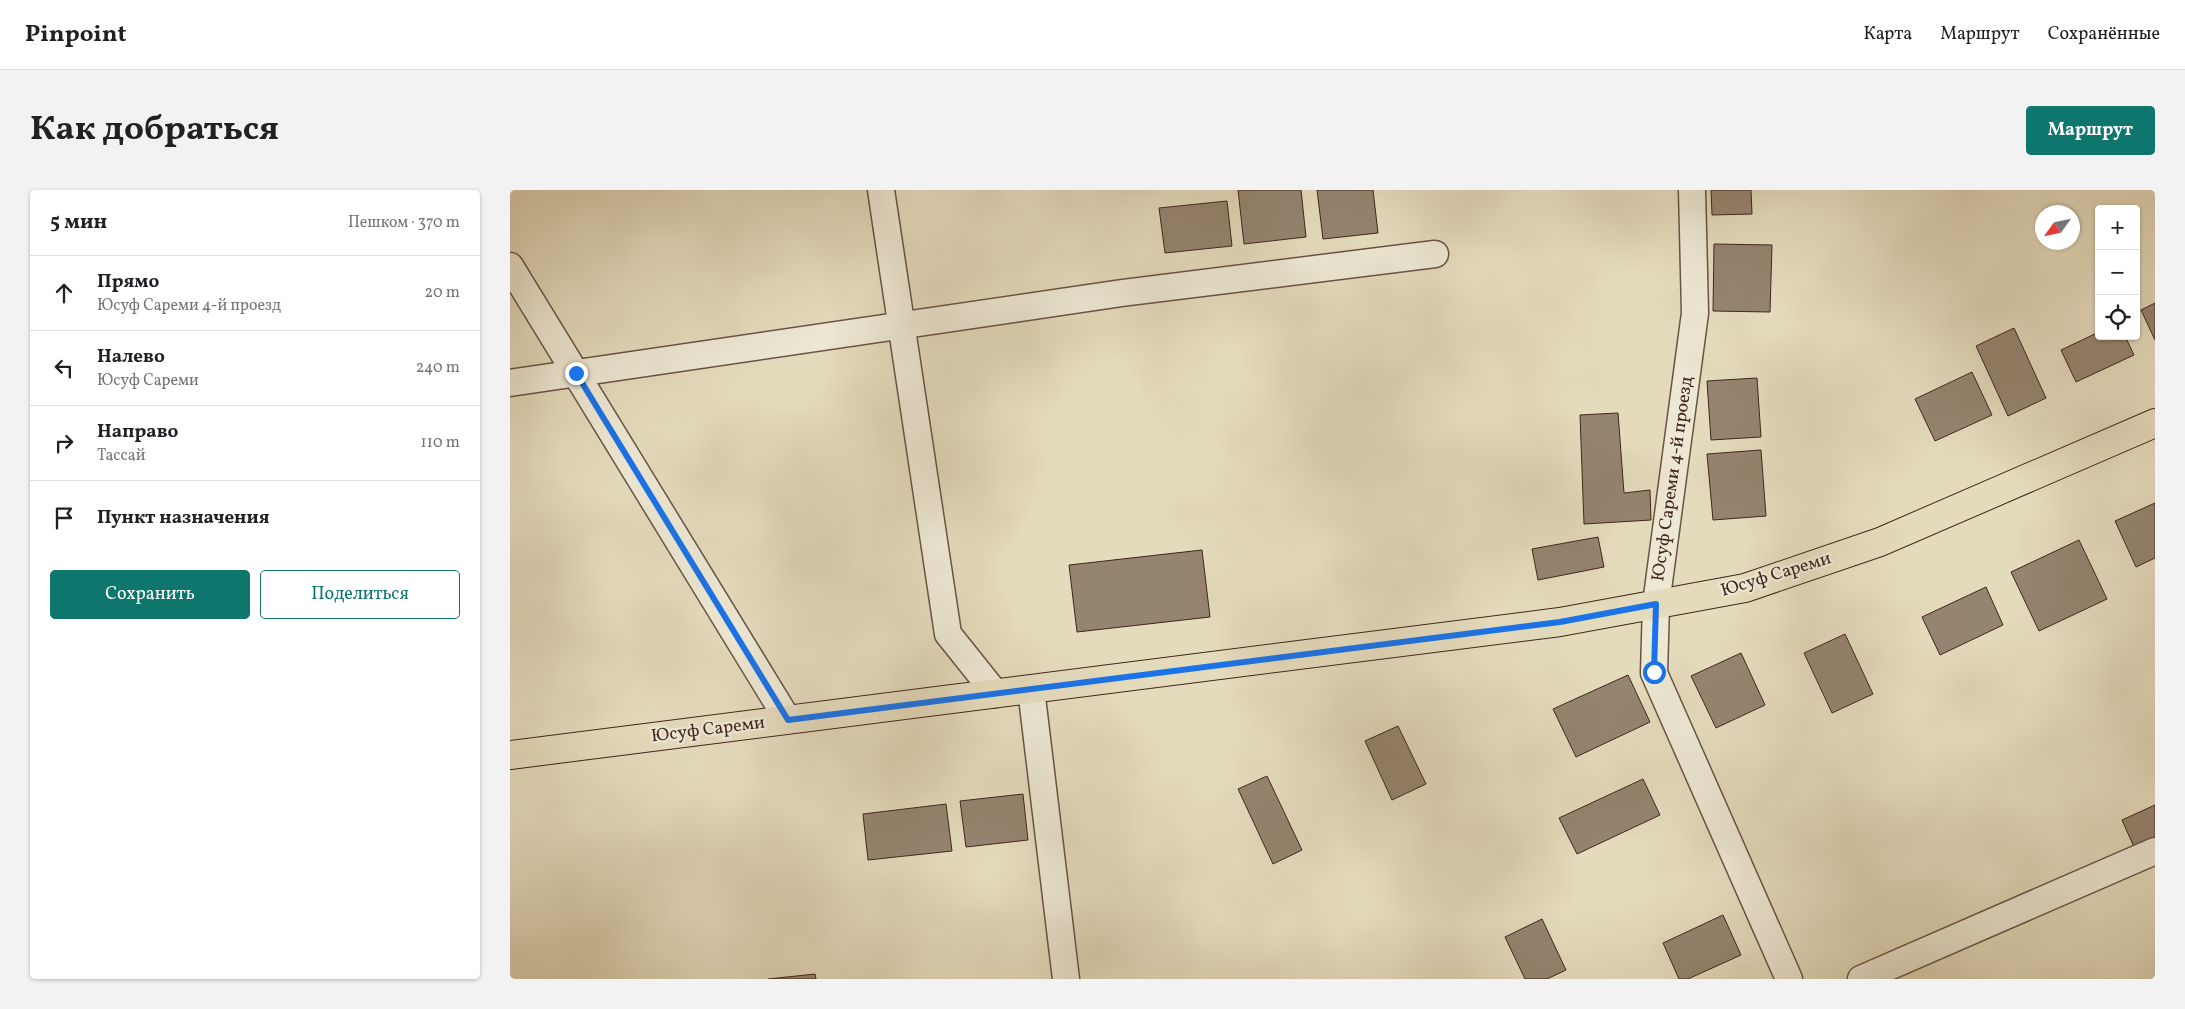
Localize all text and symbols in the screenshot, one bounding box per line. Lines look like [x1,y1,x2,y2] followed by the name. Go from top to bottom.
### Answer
[25,18,127,52] text: Pinpoint
[1863,22,1912,47] text: Карта
[1940,22,2020,47] text: Маршрут
[2048,22,2160,47] text: Сохранённые
[30,106,279,154] text: Как добраться
[2026,106,2155,155] button: Маршрут
[2035,205,2080,250] north arrow
[2095,205,2140,340] map controls
[2095,205,2140,250] button: +
[50,208,107,237] text: 5 мин
[348,212,460,234] text: Пешком · 370 m
[2095,250,2140,295] button: −
[97,269,159,295] text: Прямо
[50,279,78,307] icon: ahead
[425,282,460,304] text: 20 m
[97,295,281,317] text: Юсуф Сареми 4-й проезд
[2095,295,2140,340] button: locate
[97,344,165,370] text: Налево
[50,354,78,382] icon: left
[416,357,460,379] text: 240 m
[565,362,588,385] route end
[97,370,199,392] text: Юсуф Сареми
[1646,375,1700,583] street label: Юсуф Сареми 4-й проезд
[97,419,179,445] text: Направо
[50,429,78,457] icon: right
[421,432,460,454] text: 110 m
[97,445,145,467] text: Тассай
[50,504,78,532] icon: arrive
[97,505,270,531] text: Пункт назначения
[1718,546,1834,604] street label: Юсуф Сареми
[50,570,250,619] button: Сохранить
[260,570,460,619] button: Поделиться
[1643,661,1666,684] route start
[650,711,766,749] street label: Юсуф Сареми

